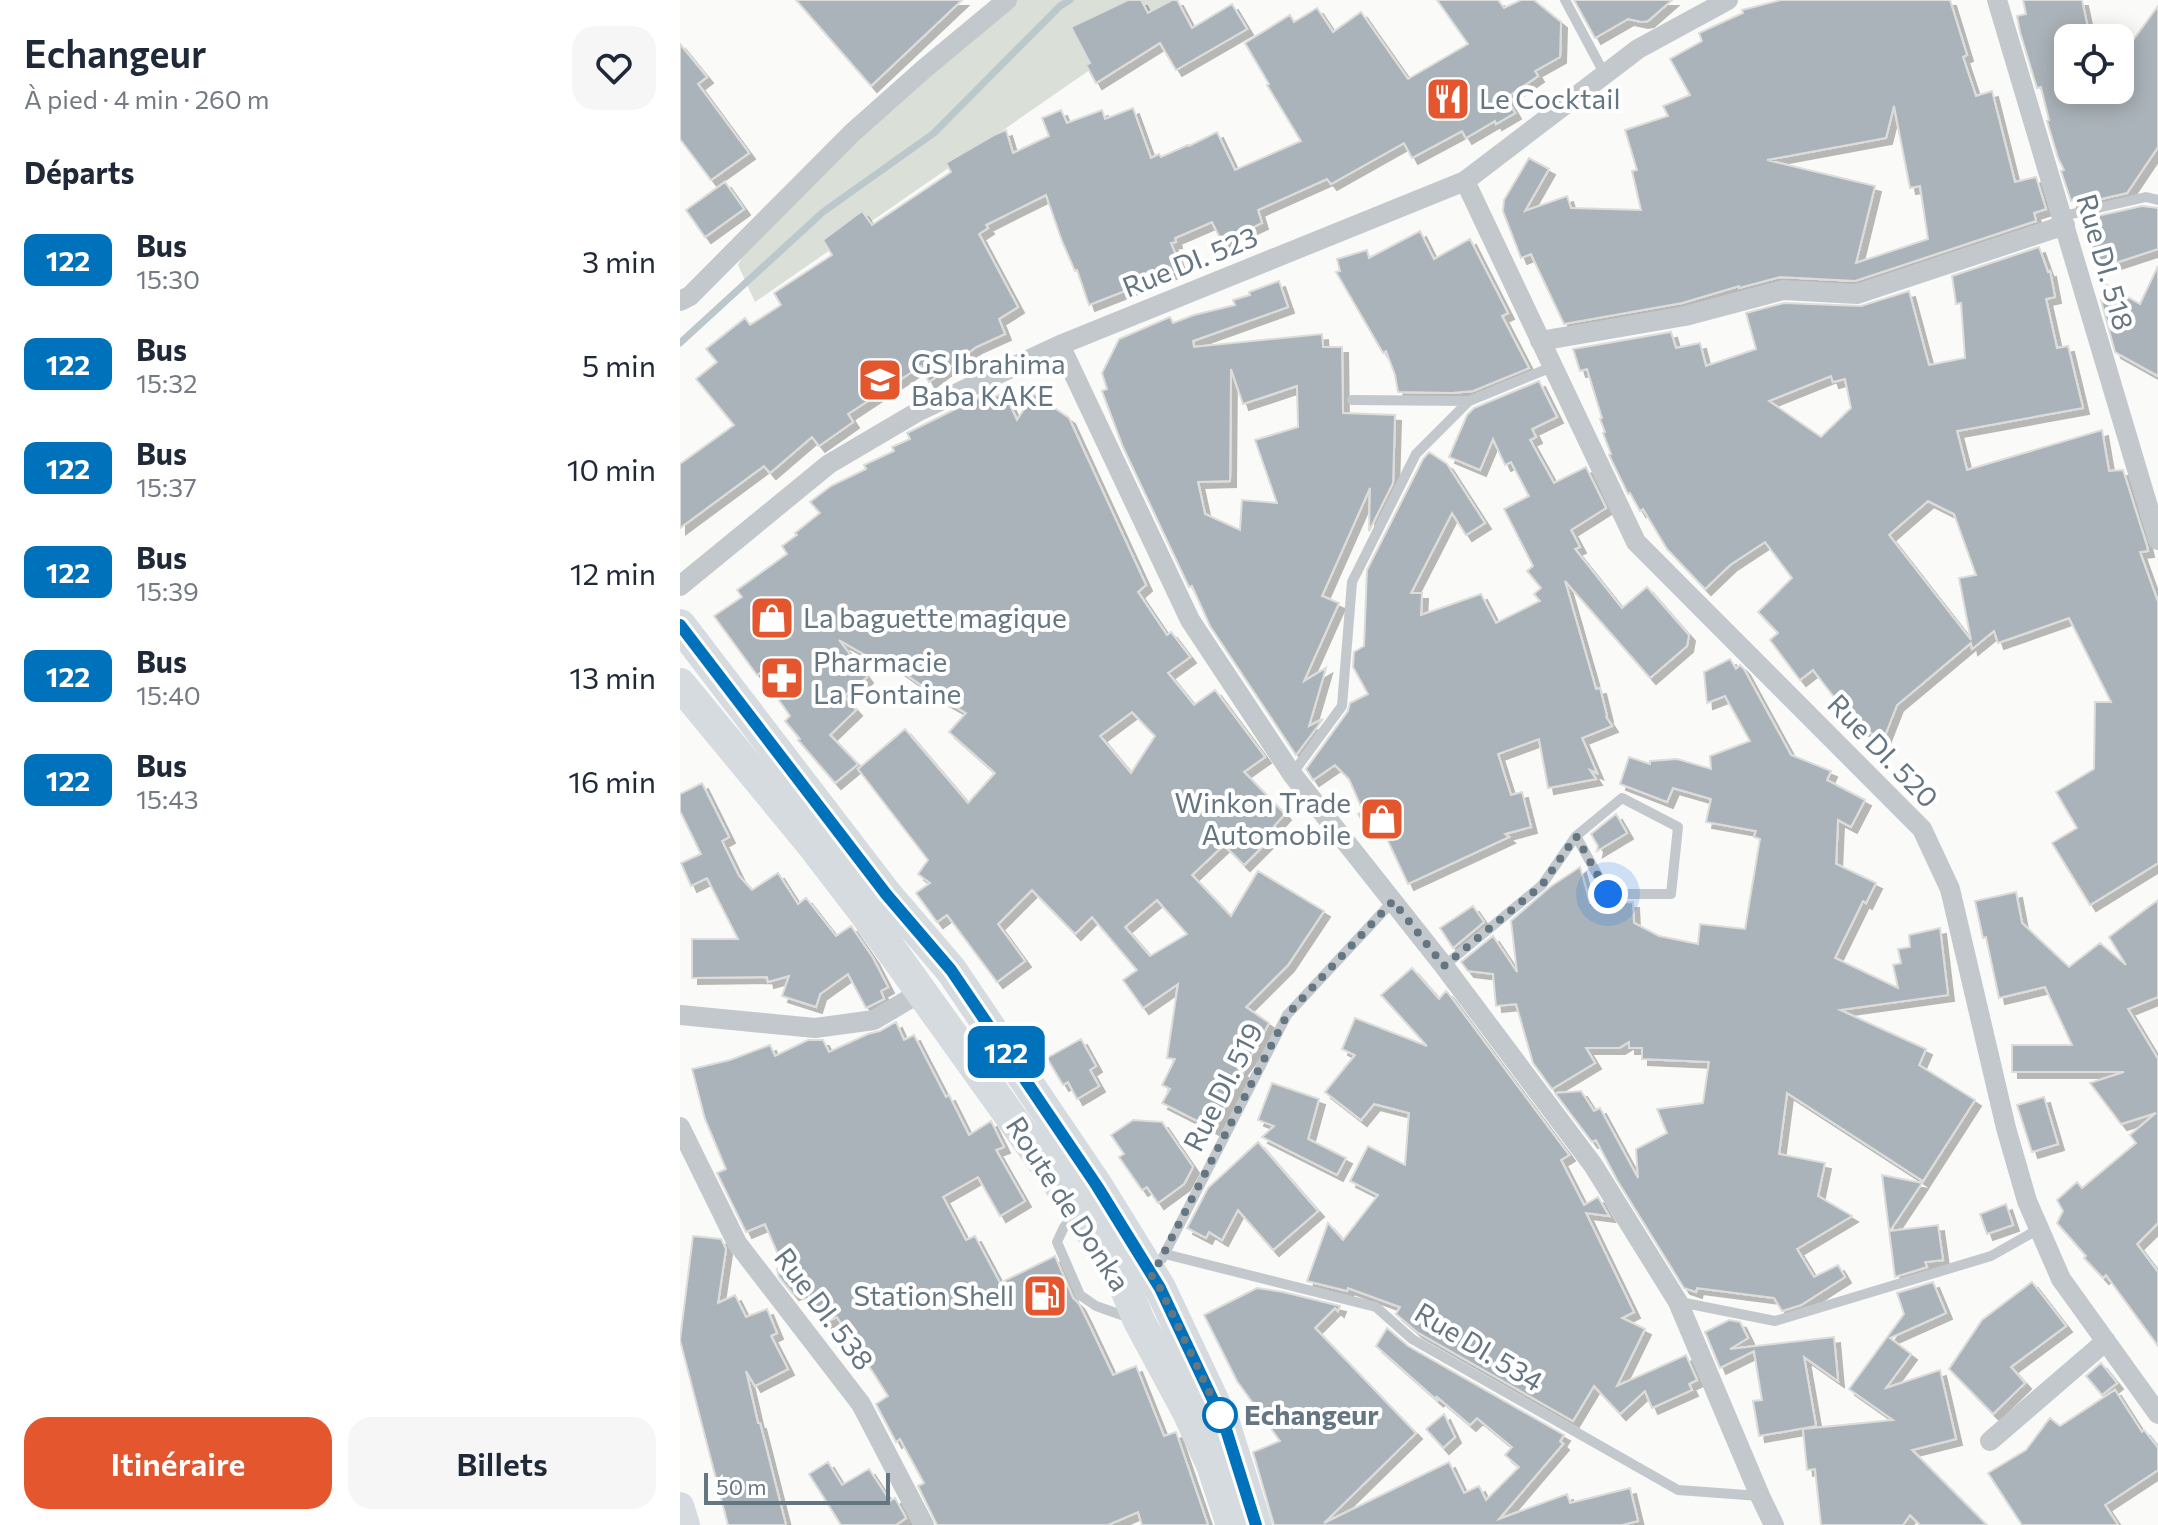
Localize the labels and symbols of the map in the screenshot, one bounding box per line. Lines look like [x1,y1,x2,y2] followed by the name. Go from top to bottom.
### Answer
[1424,75,1472,123] restaurant icon: Le Cocktail
[1479,81,1621,115] place label: Le Cocktail
[2070,190,2142,334] street label: Rue DI. 518
[1117,219,1262,304] street label: Rue DI. 523
[911,346,1066,412] place label: GS Ibrahima Baba KAKE
[856,356,904,404] school or university icon: GS Ibrahima Baba KAKE
[748,594,796,642] shop icon: La baguette magique
[803,600,1067,634] place label: La baguette magique
[813,644,961,710] place label: Pharmacie La Fontaine
[758,654,806,702] pharmacy icon: Pharmacie La Fontaine
[1821,686,1946,814] street label: Rue DI. 520
[1174,785,1351,851] place label: Winkon Trade Automobile
[1358,795,1406,843] shop icon: Winkon Trade Automobile
[1588,874,1628,914] your location
[1175,1017,1269,1157] street label: Rue DI. 519
[960,1026,1052,1078] line badge: 122
[1000,1110,1138,1297] street label: Route de Donka
[768,1241,882,1376] street label: Rue DI. 538
[1021,1272,1069,1320] fuel station icon: Station Shell
[853,1278,1014,1312] place label: Station Shell
[1409,1295,1550,1398] street label: Rue DI. 534
[1244,1397,1379,1431] place label: Echangeur
[1203,1398,1237,1432] marker: Echangeur
[704,1469,890,1505] scale bar

